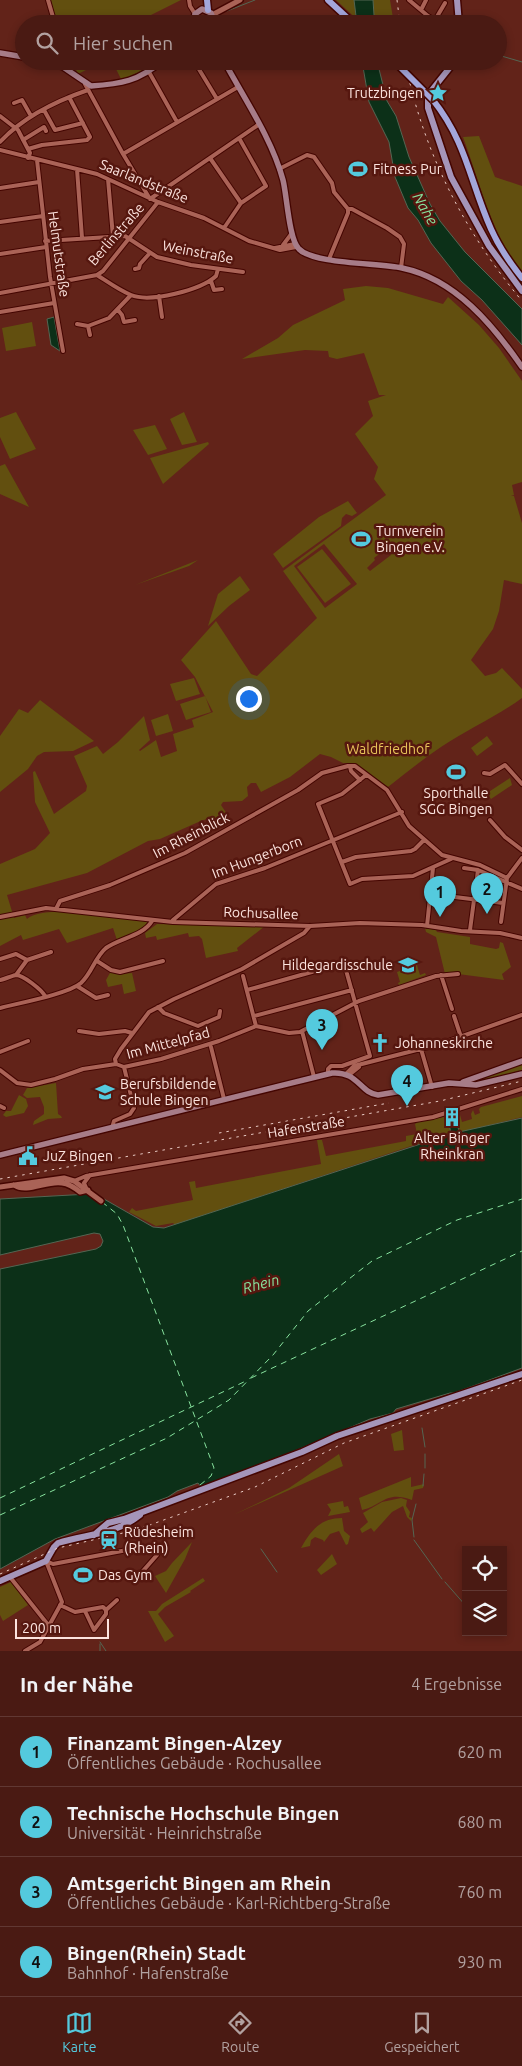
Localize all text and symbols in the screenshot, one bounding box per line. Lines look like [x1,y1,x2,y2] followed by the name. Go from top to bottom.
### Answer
[15,15,507,70] search box
[33,29,61,57] icon: search
[73,32,173,54] text: Hier suchen
[427,82,449,104] place icon: Trutzbingen
[347,85,423,101] place label: Trutzbingen
[97,156,191,206] street label: Saarlandstraße
[347,158,369,180] sports icon: Fitness Pur
[373,161,443,177] place label: Fitness Pur
[409,190,442,228] water label: Nahe
[85,200,147,268] street label: Berlinstraße
[45,210,73,298] street label: Helmutstraße
[161,237,235,267] street label: Weinstraße
[376,523,445,555] place label: Turnverein Bingen e.V.
[350,528,372,550] sports icon: Turnverein Bingen e.V.
[236,686,262,712] your location
[346,741,430,757] park label: Waldfriedhof
[445,761,467,783] sports icon: Sporthalle SGG Bingen
[419,785,493,817] place label: Sporthalle SGG Bingen
[150,809,232,861] street label: Im Rheinblick
[210,832,304,882] street label: Im Hungerborn
[471,873,503,914] pin: 2
[424,876,456,917] pin: 1
[223,904,299,922] street label: Rochusallee
[397,954,419,976] school or university icon: Hildegardisschule
[282,957,393,973] place label: Hildegardisschule
[306,1009,338,1050] pin: 3
[125,1024,211,1062] street label: Im Mittelpfad
[369,1032,391,1054] church icon: Johanneskirche
[395,1035,493,1051] place label: Johanneskirche
[391,1065,423,1106] pin: 4
[120,1076,216,1108] place label: Berufsbildende Schule Bingen
[94,1081,116,1103] school or university icon: Berufsbildende Schule Bingen
[441,1106,463,1128] building icon: Alter Binger Rheinkran
[266,1113,346,1141] street label: Hafenstraße
[414,1130,491,1162] place label: Alter Binger Rheinkran
[17,1145,39,1167] public building icon: JuZ Bingen
[43,1148,113,1164] place label: JuZ Bingen
[241,1270,281,1297] water label: Rhein
[124,1524,194,1556] place label: Rüdesheim (Rhein)
[98,1529,120,1551] station icon: Rüdesheim (Rhein)
[462,1546,507,1636] map controls
[462,1546,507,1591] button: locate
[72,1564,94,1586] sports icon: Das Gym
[98,1567,152,1583] place label: Das Gym
[462,1591,507,1636] button: layers
[15,1616,109,1639] scale bar
[22,1620,61,1636] text: 200 m
[20,1672,133,1696] text: In der Nähe
[411,1675,502,1693] text: 4 Ergebnisse
[67,1732,282,1754] text: Finanzamt Bingen-Alzey
[31,1743,41,1761] text: 1
[457,1743,502,1761] text: 620 m
[67,1754,322,1772] text: Öffentliches Gebäude · Rochusallee
[67,1802,339,1824] text: Technische Hochschule Bingen
[31,1813,41,1831] text: 2
[457,1813,502,1831] text: 680 m
[67,1824,262,1842] text: Universität · Heinrichstraße
[67,1872,331,1894] text: Amtsgericht Bingen am Rhein
[31,1883,41,1901] text: 3
[457,1883,502,1901] text: 760 m
[67,1894,391,1912] text: Öffentliches Gebäude · Karl-Richtberg-Straße
[67,1942,246,1964] text: Bingen(Rhein) Stadt
[31,1953,41,1971] text: 4
[457,1953,502,1971] text: 930 m
[67,1964,229,1982] text: Bahnhof · Hafenstraße
[62,2009,97,2055] tab: Karte
[221,2009,259,2055] tab: Route
[384,2009,460,2055] tab: Gespeichert

